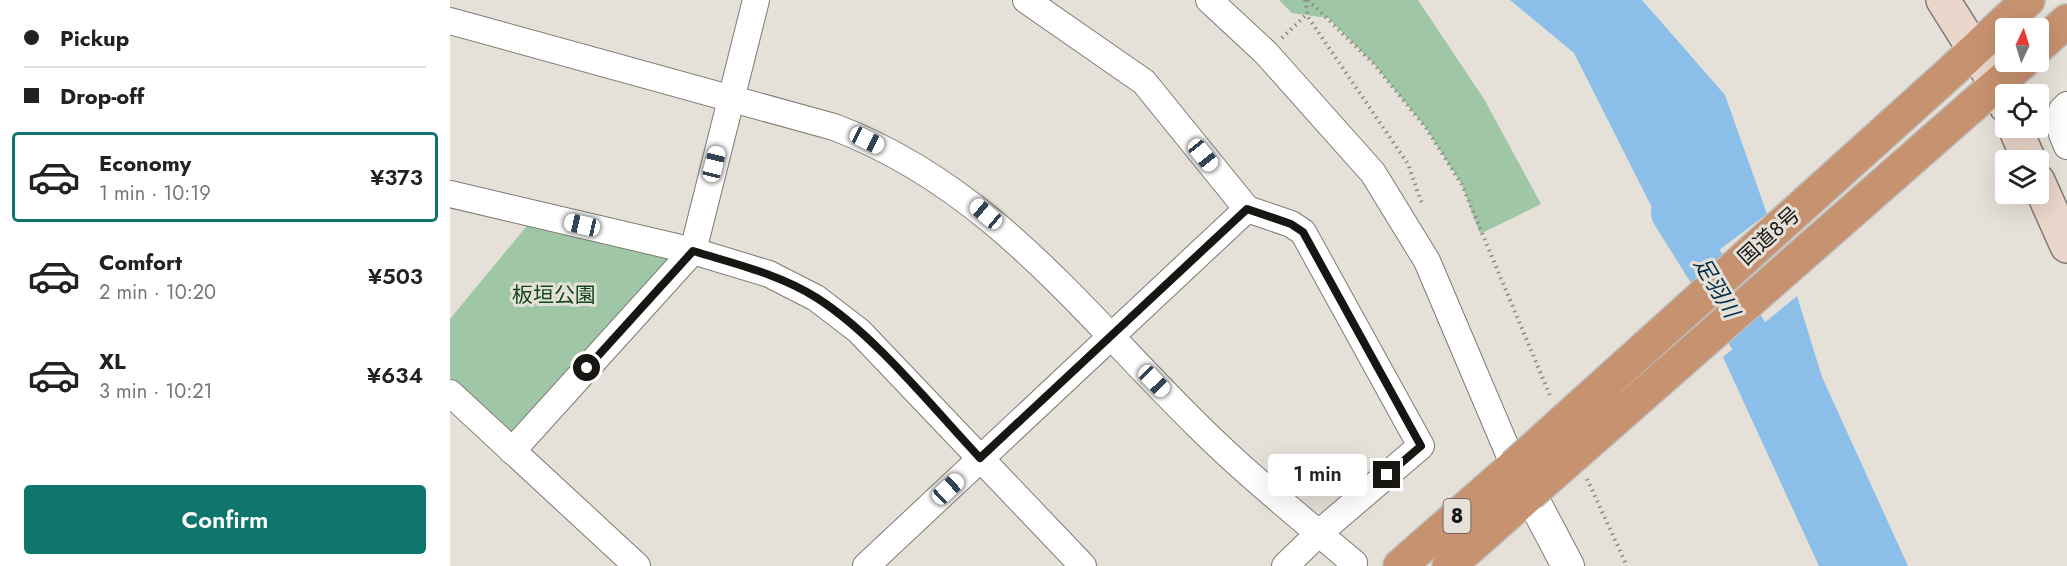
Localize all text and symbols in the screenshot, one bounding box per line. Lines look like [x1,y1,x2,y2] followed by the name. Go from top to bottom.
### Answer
[1995,18,2049,72] north arrow
[1995,18,2049,204] map controls
[60,22,129,54] text: Pickup
[60,80,144,112] text: Drop-off
[1995,84,2049,138] button: locate
[847,124,887,156] car
[1185,135,1221,175] car
[701,144,727,184] car
[99,147,191,179] text: Economy
[27,150,81,204] icon: car
[1995,150,2049,204] button: layers
[370,161,423,193] text: ¥373
[99,179,211,208] text: 1 min · 10:19
[966,196,1006,232] car
[1731,200,1807,272] street label: 国道8号
[562,212,602,238] car
[99,246,182,278] text: Comfort
[27,249,81,303] icon: car
[1686,250,1749,325] water label: 足羽川
[368,260,423,292] text: ¥503
[99,278,216,307] text: 2 min · 10:20
[512,280,596,310] park label: 板垣公園
[99,345,126,377] text: XL
[27,348,81,402] icon: car
[573,354,600,381] route start
[367,359,423,391] text: ¥634
[1135,362,1173,400] car
[99,377,213,406] text: 3 min · 10:21
[1267,454,1366,496] callout: 1 min
[1293,460,1342,489] text: 1 min
[1373,461,1400,488] route end
[929,470,967,508] car
[24,485,426,554] button: Confirm
[1444,499,1470,533] road number: 8

